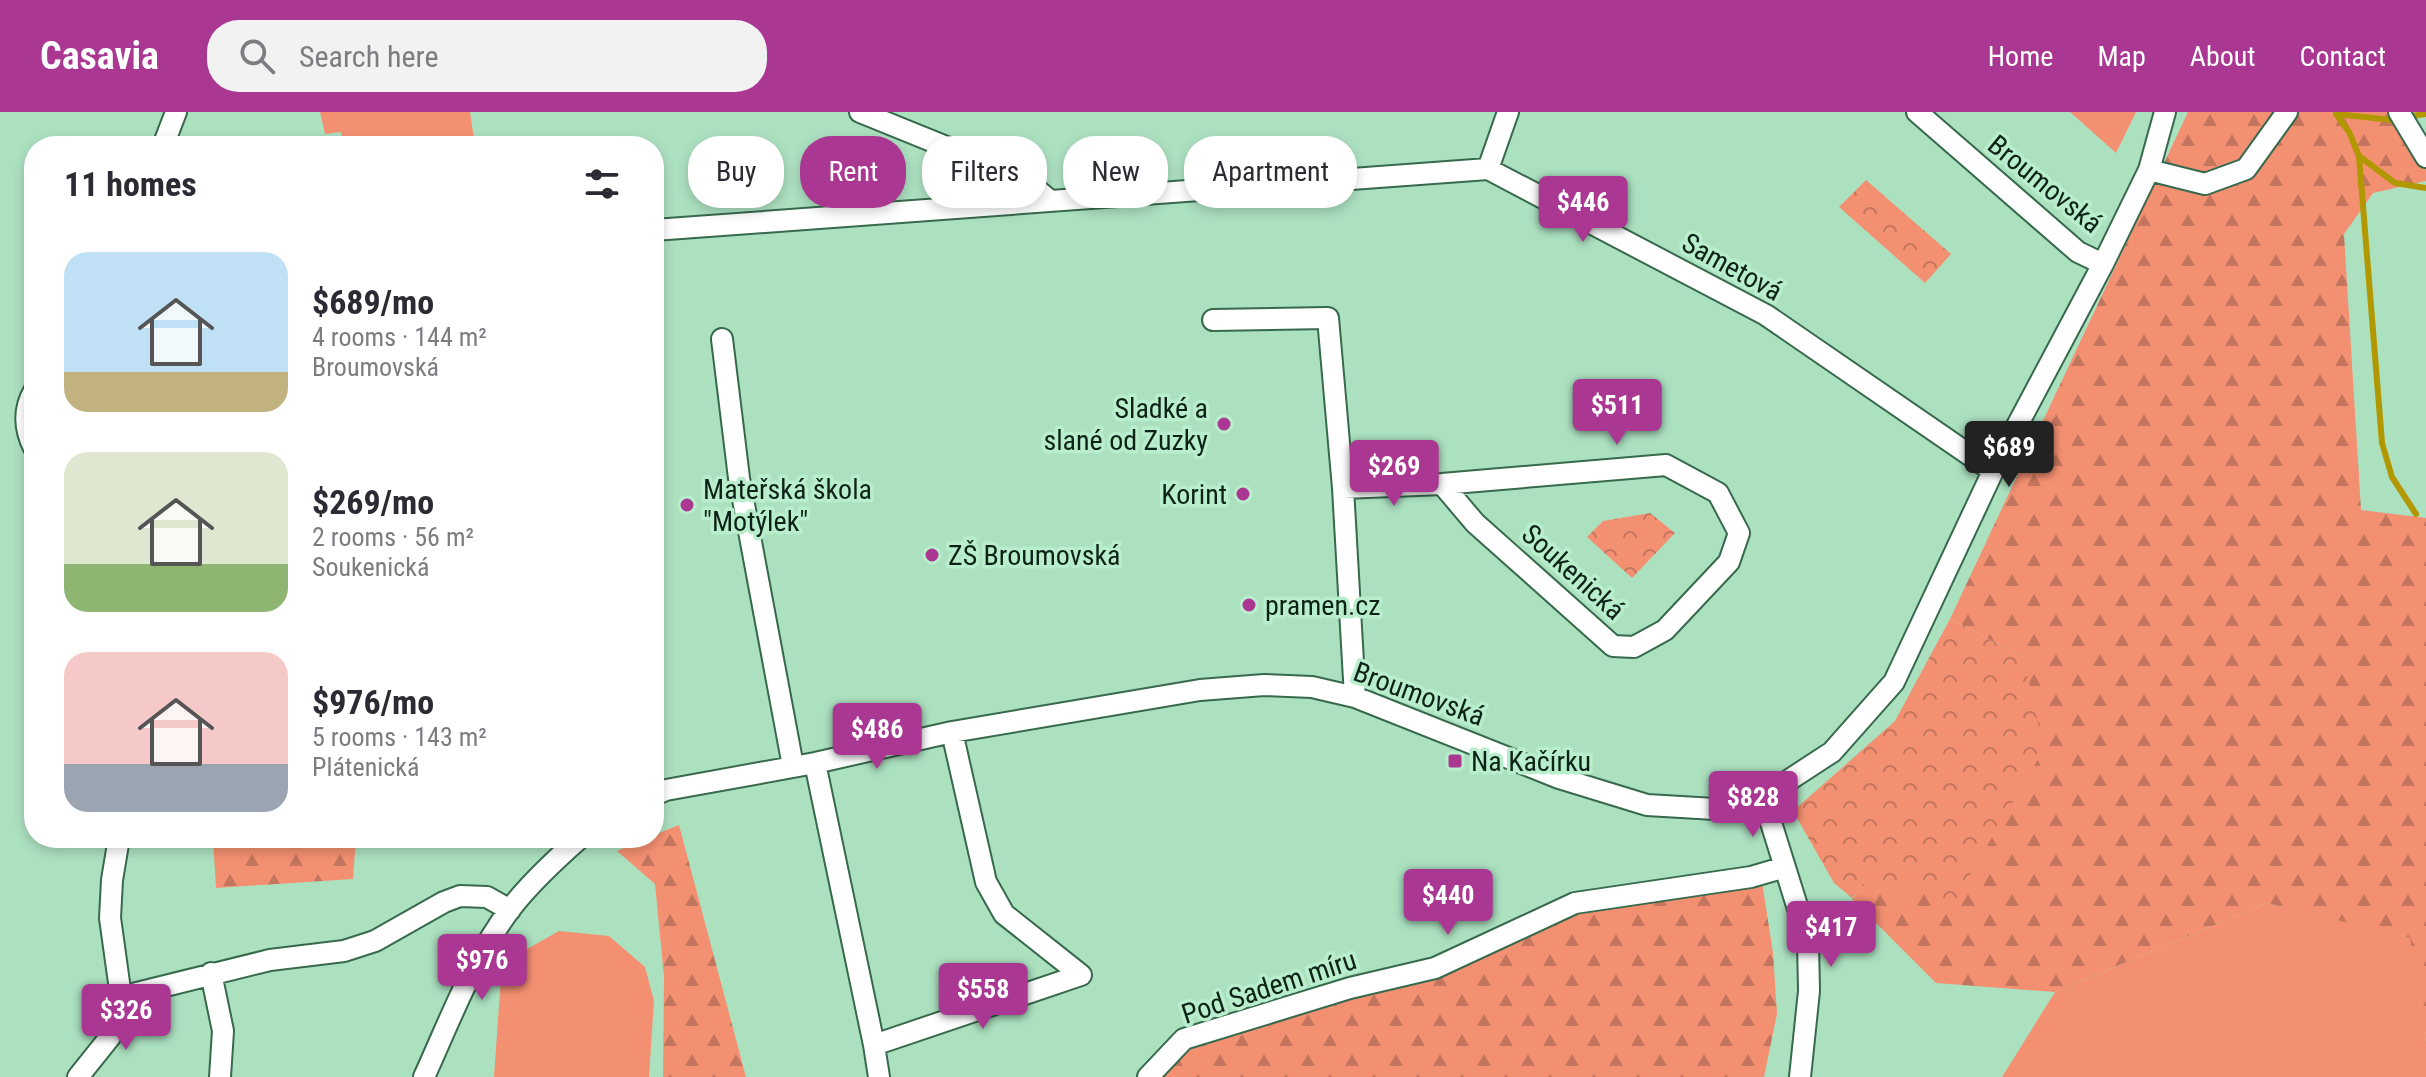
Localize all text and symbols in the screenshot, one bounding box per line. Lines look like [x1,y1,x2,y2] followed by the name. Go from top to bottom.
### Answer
[207,20,767,92] search box
[40,34,159,78] text: Casavia
[235,34,279,78] icon: search
[299,39,439,74] text: Search here
[1988,40,2053,73] text: Home
[2097,40,2146,73] text: Map
[2190,40,2256,73] text: About
[2300,40,2386,73] text: Contact
[1981,128,2109,240] street label: Broumovská
[688,136,784,208] chip: Buy
[800,136,906,208] chip: Rent
[922,136,1047,208] chip: Filters
[1063,136,1168,208] chip: New
[1184,136,1357,208] chip: Apartment
[580,162,624,206] icon: filters
[64,164,197,204] text: 11 homes
[1536,176,1630,244] pin: $446
[1557,187,1609,217] text: $446
[1676,226,1788,308] street label: Sametová
[312,282,434,322] text: $689/mo
[128,284,224,380] icon: home
[312,322,487,352] text: 4 rooms · 144 m²
[312,352,439,382] text: Broumovská
[1570,379,1664,447] pin: $511
[1591,390,1643,420] text: $511
[1043,392,1208,457] place label: Sladké a slané od Zuzky
[1215,415,1233,433] marker: Sladké a slané od Zuzky
[1962,421,2056,489] pin: $689
[1983,432,2035,462] text: $689
[1347,440,1441,508] pin: $269
[1368,451,1420,481] text: $269
[703,473,872,538] place label: Mateřská škola "Motýlek"
[1161,478,1227,511] place label: Korint
[312,482,434,522] text: $269/mo
[128,484,224,580] icon: home
[1234,485,1252,503] marker: Korint
[678,496,696,514] marker: Mateřská škola "Motýlek"
[1515,517,1631,627] street label: Soukenická
[312,522,474,552] text: 2 rooms · 56 m²
[948,539,1120,572] place label: ZŠ Broumovská
[923,546,941,564] marker: ZŠ Broumovská
[312,552,430,582] text: Soukenická
[1265,589,1381,622] place label: pramen.cz
[1240,596,1258,614] marker: pramen.cz
[1349,655,1489,733] street label: Broumovská
[312,682,434,722] text: $976/mo
[128,684,224,780] icon: home
[830,703,924,771] pin: $486
[851,714,903,744] text: $486
[312,722,487,752] text: 5 rooms · 143 m²
[1471,745,1591,778] place label: Na Kačírku
[312,752,419,782] text: Plátenická
[1446,752,1464,770] marker: Na Kačírku
[1706,771,1800,839] pin: $828
[1727,782,1779,812] text: $828
[1401,869,1495,937] pin: $440
[1422,880,1474,910] text: $440
[1784,901,1878,969] pin: $417
[1805,912,1857,942] text: $417
[435,934,529,1002] pin: $976
[1177,943,1361,1031] street label: Pod Sadem míru
[456,945,508,975] text: $976
[936,963,1030,1031] pin: $558
[957,974,1009,1004] text: $558
[79,984,173,1052] pin: $326
[100,995,152,1025] text: $326

